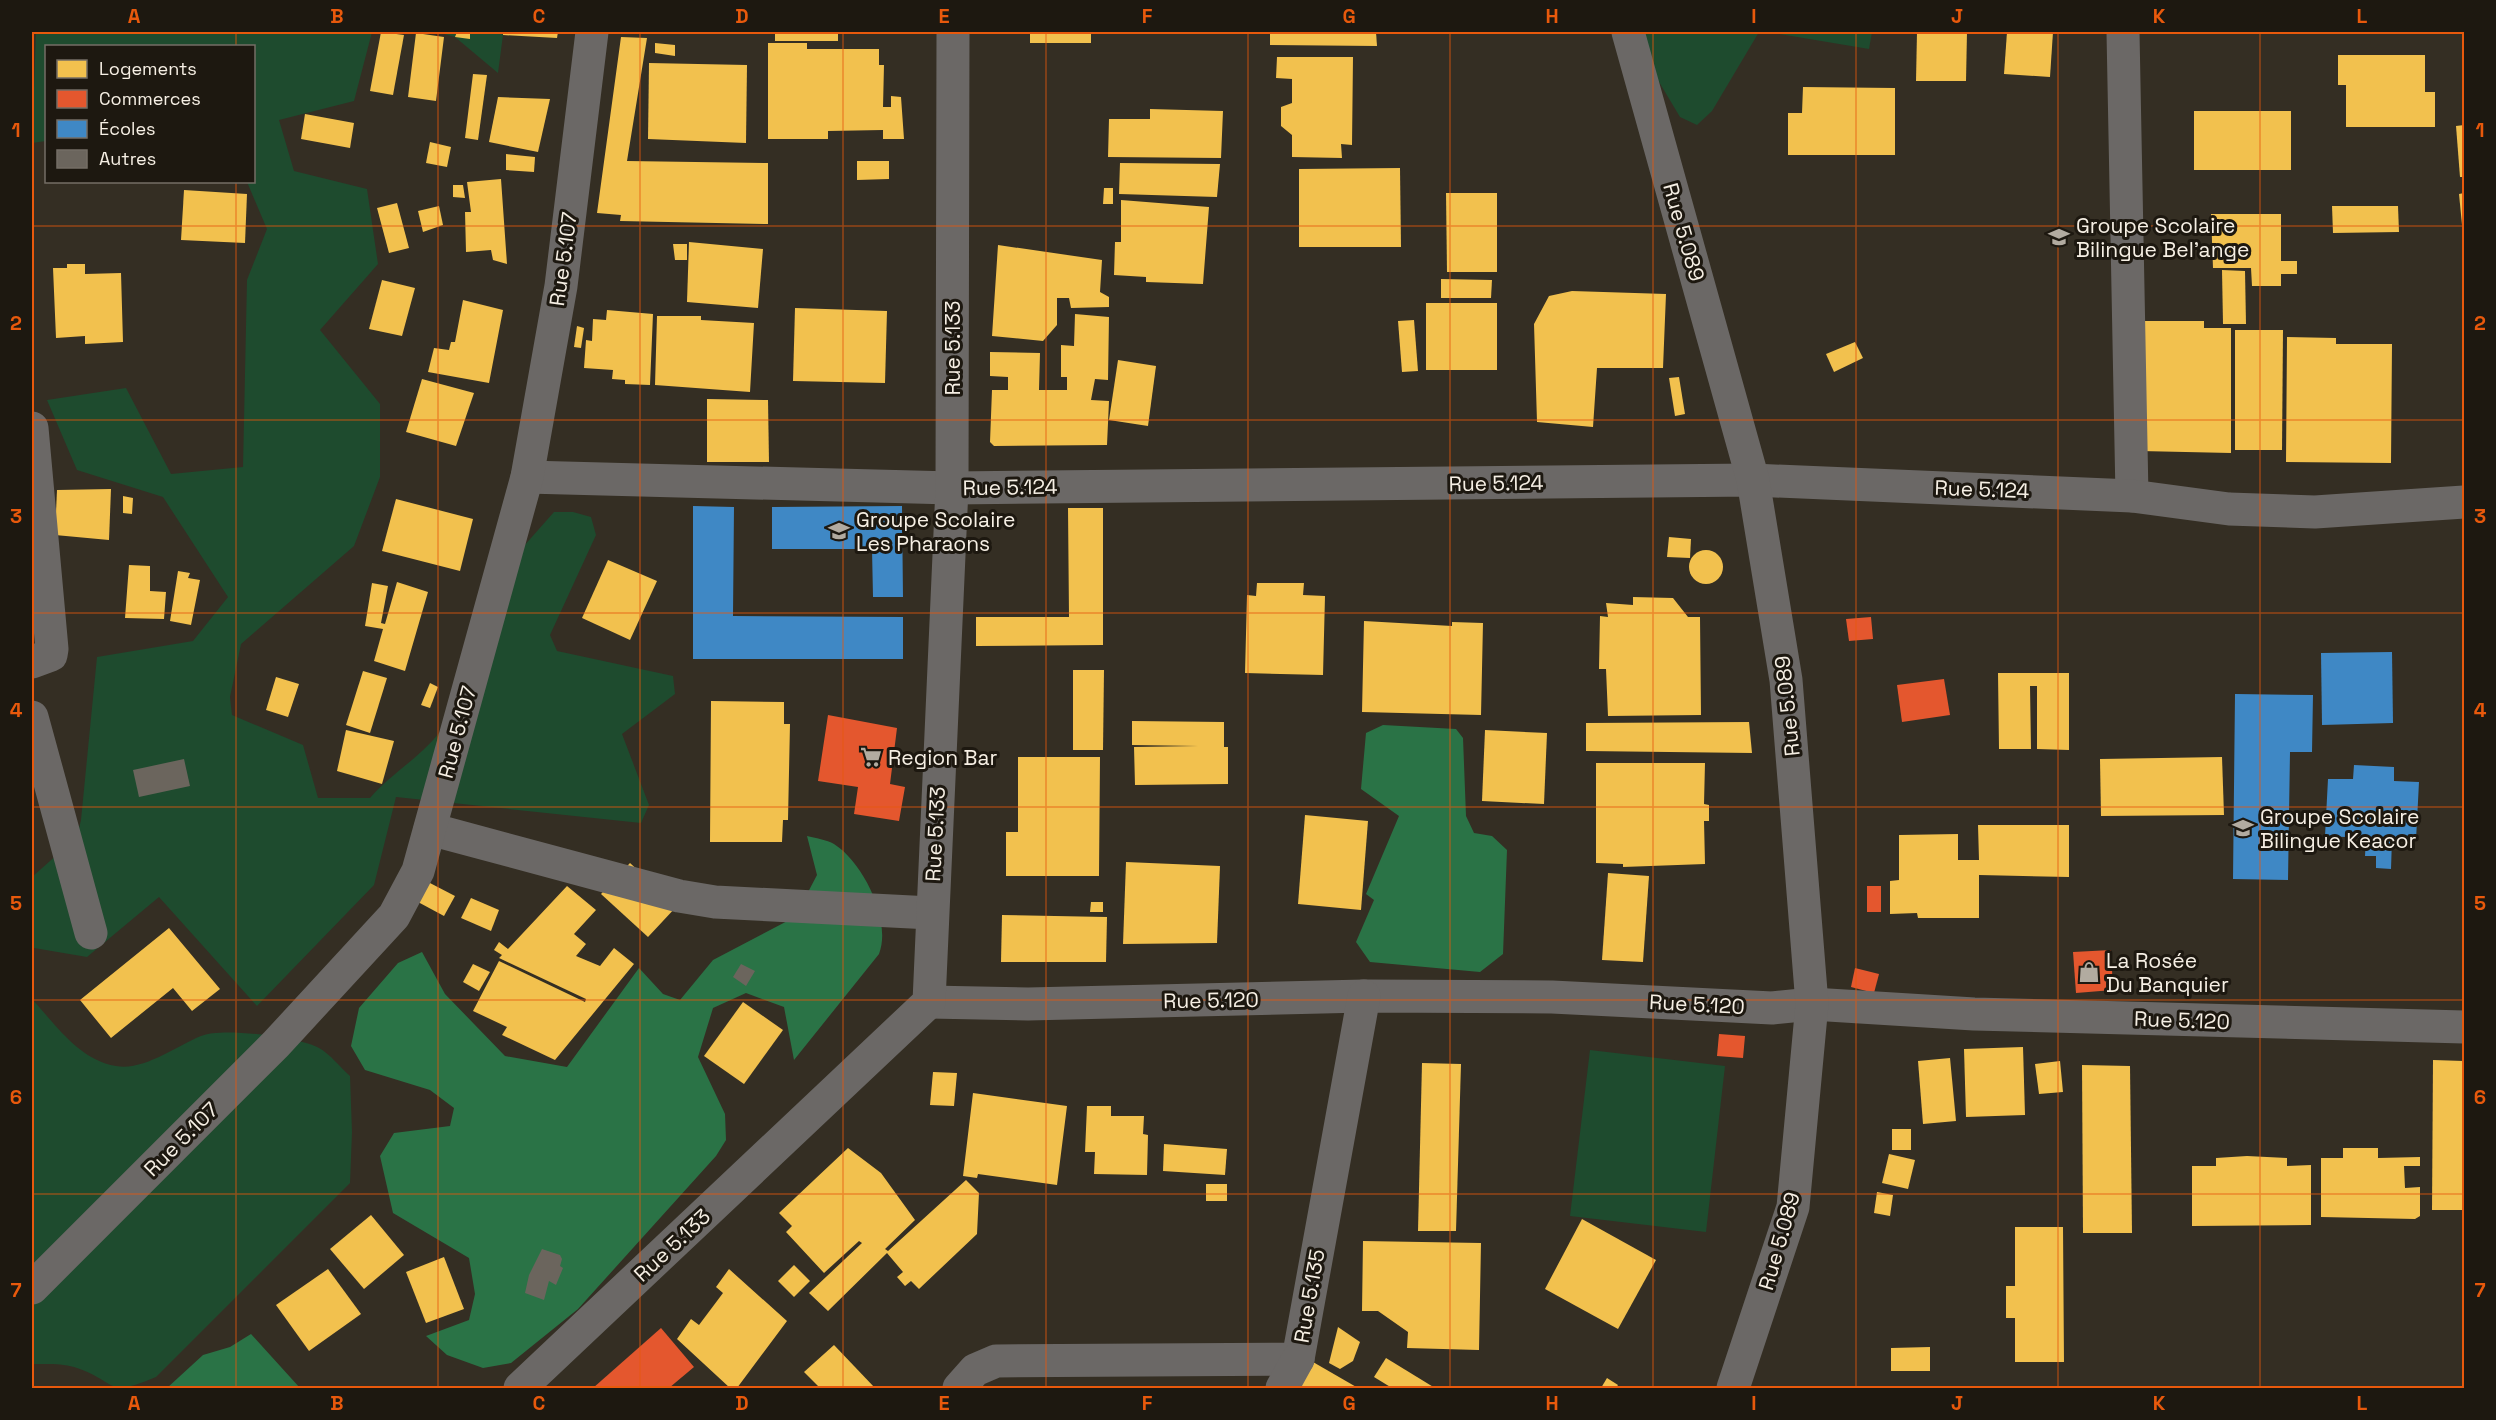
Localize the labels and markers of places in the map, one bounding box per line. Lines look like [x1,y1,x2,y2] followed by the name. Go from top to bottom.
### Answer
[2076,212,2249,263] place label: Groupe Scolaire Bilingue Bel'ange
[2047,225,2071,249] school or university icon: Groupe Scolaire Bilingue Bel'ange
[856,506,1015,557] place label: Groupe Scolaire Les Pharaons
[827,519,851,543] school or university icon: Groupe Scolaire Les Pharaons
[888,744,998,771] place label: Region Bar
[859,745,883,769] supermarket icon: Region Bar
[2260,803,2419,854] place label: Groupe Scolaire Bilingue Keacor
[2231,816,2255,840] school or university icon: Groupe Scolaire Bilingue Keacor
[2106,947,2229,998] place label: La Rosée Du Banquier
[2077,960,2101,984] shop icon: La Rosée Du Banquier

